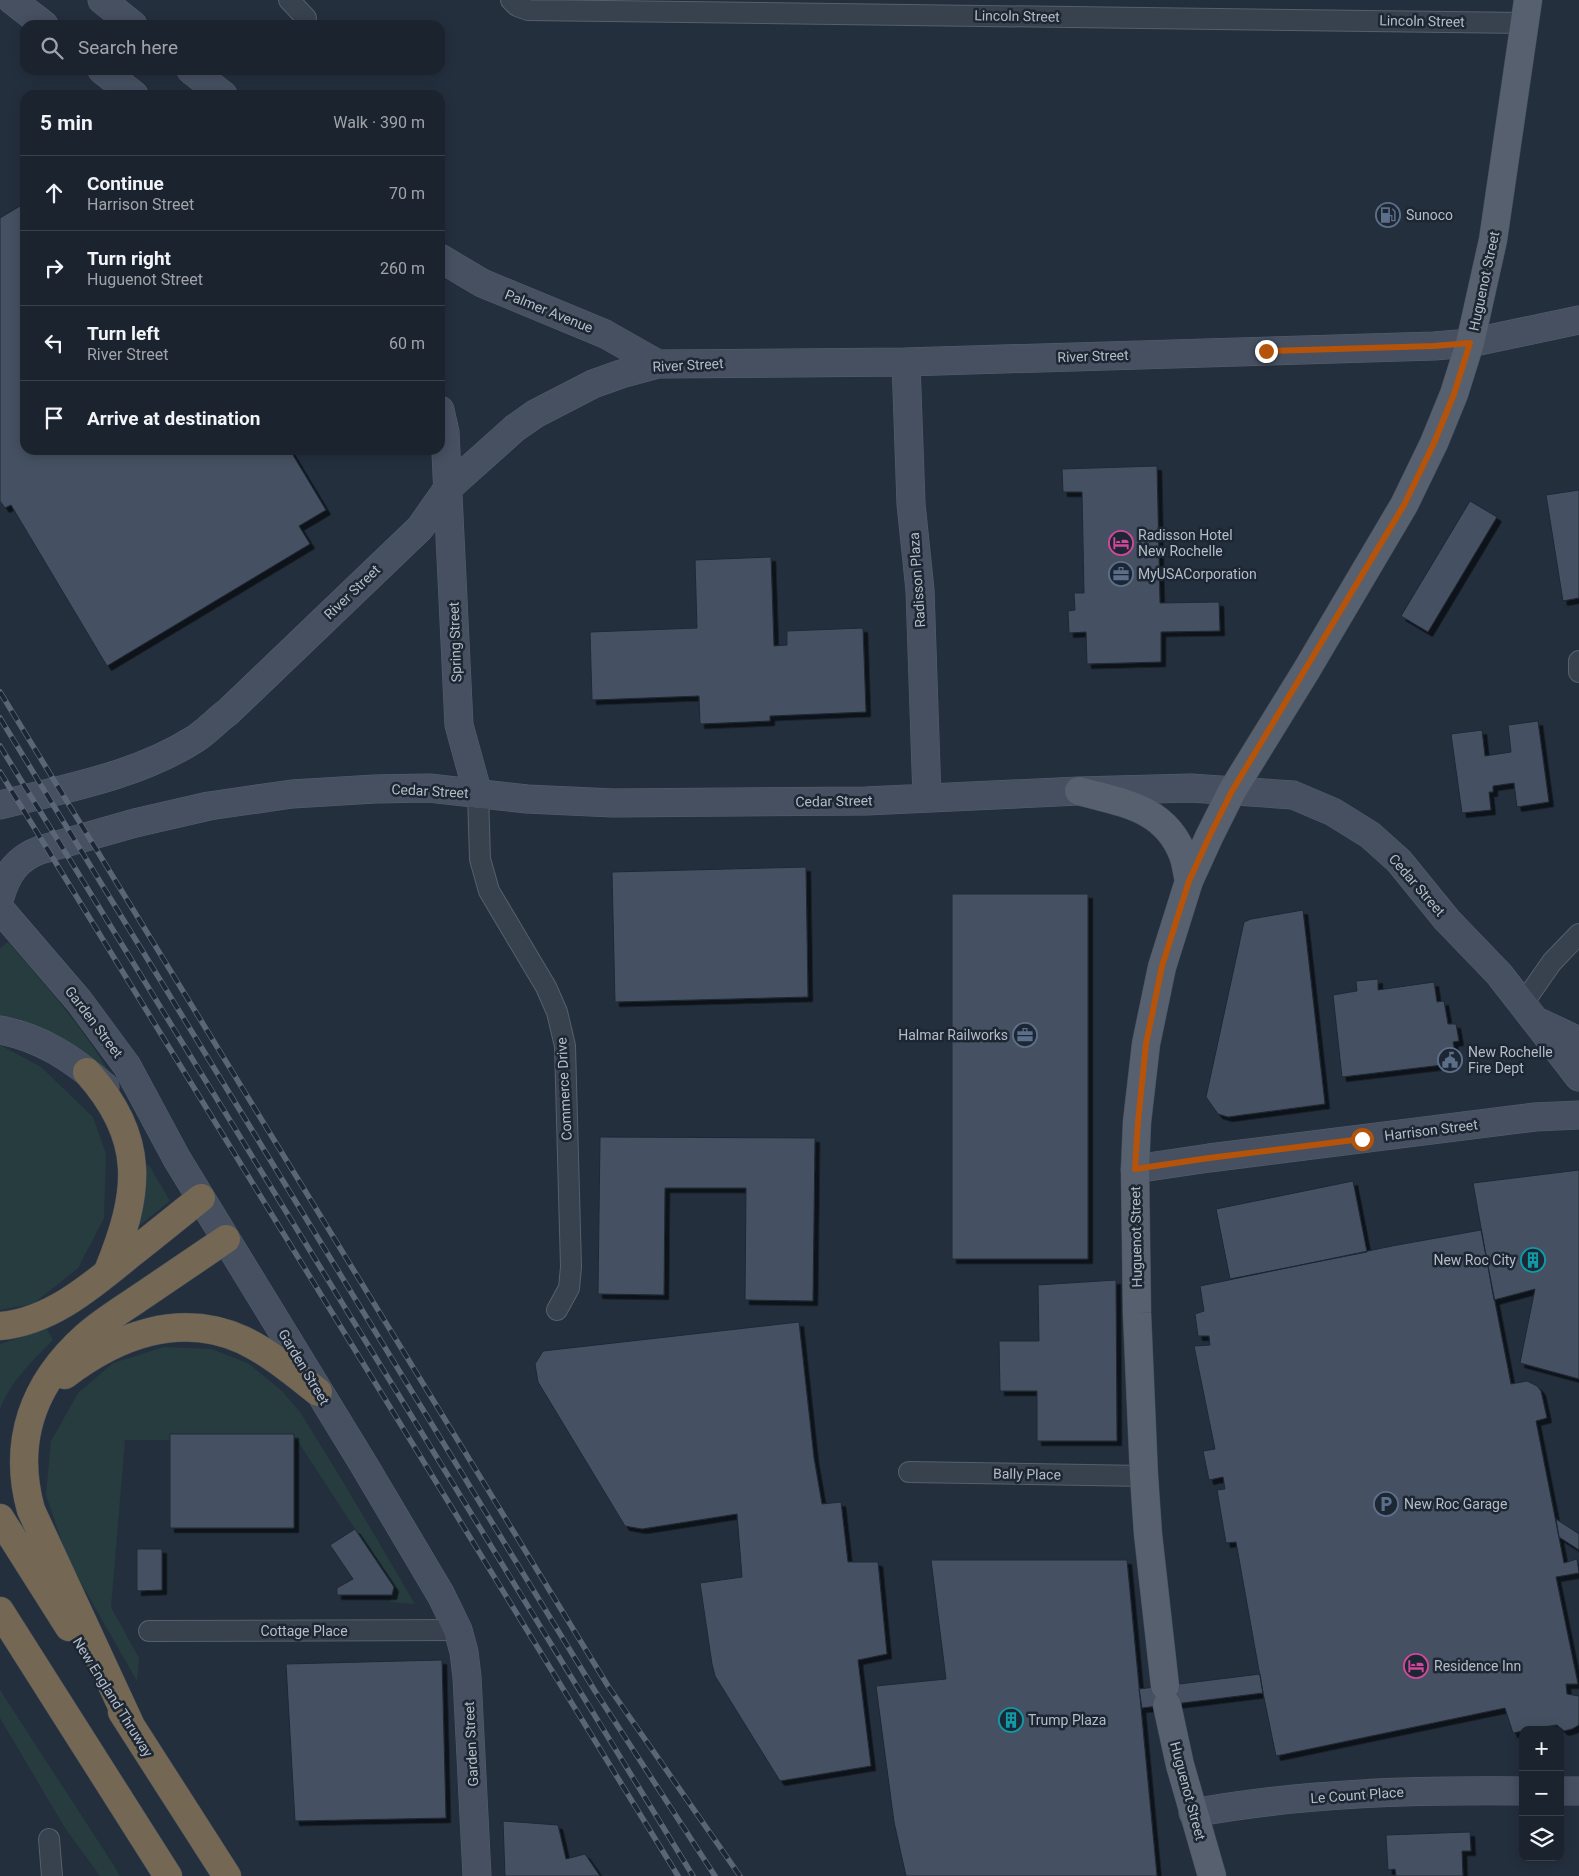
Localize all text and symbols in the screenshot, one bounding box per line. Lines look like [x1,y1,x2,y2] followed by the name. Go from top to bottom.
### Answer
[974,7,1060,25] street label: Lincoln Street
[1379,12,1465,30] street label: Lincoln Street
[20,20,445,75] search box
[38,34,66,62] icon: search
[78,36,178,59] text: Search here
[40,111,93,135] text: 5 min
[333,113,425,132] text: Walk · 390 m
[87,172,164,195] text: Continue
[40,179,68,207] icon: ahead
[389,184,425,203] text: 70 m
[87,195,194,214] text: Harrison Street
[1375,202,1401,228] fuel station icon: Sunoco
[1406,207,1453,223] place label: Sunoco
[1466,229,1502,332] street label: Huguenot Street
[87,247,171,270] text: Turn right
[40,254,68,282] icon: right
[380,259,425,278] text: 260 m
[87,270,203,289] text: Huguenot Street
[503,286,595,336] street label: Palmer Avenue
[87,322,160,345] text: Turn left
[40,329,68,357] icon: left
[389,334,425,353] text: 60 m
[1255,340,1278,363] route end
[87,345,168,364] text: River Street
[1057,347,1129,365] street label: River Street
[652,355,724,375] street label: River Street
[40,404,68,432] icon: arrive
[87,407,260,430] text: Arrive at destination
[1138,527,1233,559] place label: Radisson Hotel New Rochelle
[1108,530,1134,556] hotel icon: Radisson Hotel New Rochelle
[906,532,928,628] street label: Radisson Plaza
[321,561,383,623] street label: River Street
[1108,561,1134,587] office icon: MyUSACorporation
[1138,566,1257,582] place label: MyUSACorporation
[446,601,464,682] street label: Spring Street
[391,781,469,801] street label: Cedar Street
[795,792,873,810] street label: Cedar Street
[1386,851,1449,920] street label: Cedar Street
[62,983,126,1061] street label: Garden Street
[1012,1022,1038,1048] office icon: Halmar Railworks
[898,1027,1008,1043] place label: Halmar Railworks
[553,1037,575,1141] street label: Commerce Drive
[1468,1044,1553,1076] place label: New Rochelle Fire Dept
[1437,1047,1463,1073] public building icon: New Rochelle Fire Dept
[1383,1116,1479,1144] street label: Harrison Street
[1351,1128,1374,1151] route start
[1127,1186,1145,1288] street label: Huguenot Street
[1520,1247,1546,1273] building icon: New Roc City
[1433,1252,1516,1268] place label: New Roc City
[275,1326,333,1408] street label: Garden Street
[993,1465,1061,1483] street label: Bally Place
[1373,1491,1399,1517] parking icon: New Roc Garage
[1404,1496,1507,1512] place label: New Roc Garage
[260,1623,348,1639] street label: Cottage Place
[70,1634,157,1760] street label: New England Thruway
[1403,1653,1429,1679] hotel icon: Residence Inn
[1434,1658,1521,1674] place label: Residence Inn
[461,1701,481,1787] street label: Garden Street
[998,1707,1024,1733] building icon: Trump Plaza
[1028,1712,1106,1728] place label: Trump Plaza
[1519,1726,1564,1861] map controls
[1519,1726,1564,1771] button: +
[1167,1740,1209,1842] street label: Huguenot Street
[1519,1771,1564,1816] button: −
[1310,1784,1404,1806] street label: Le Count Place
[1519,1816,1564,1861] button: layers

